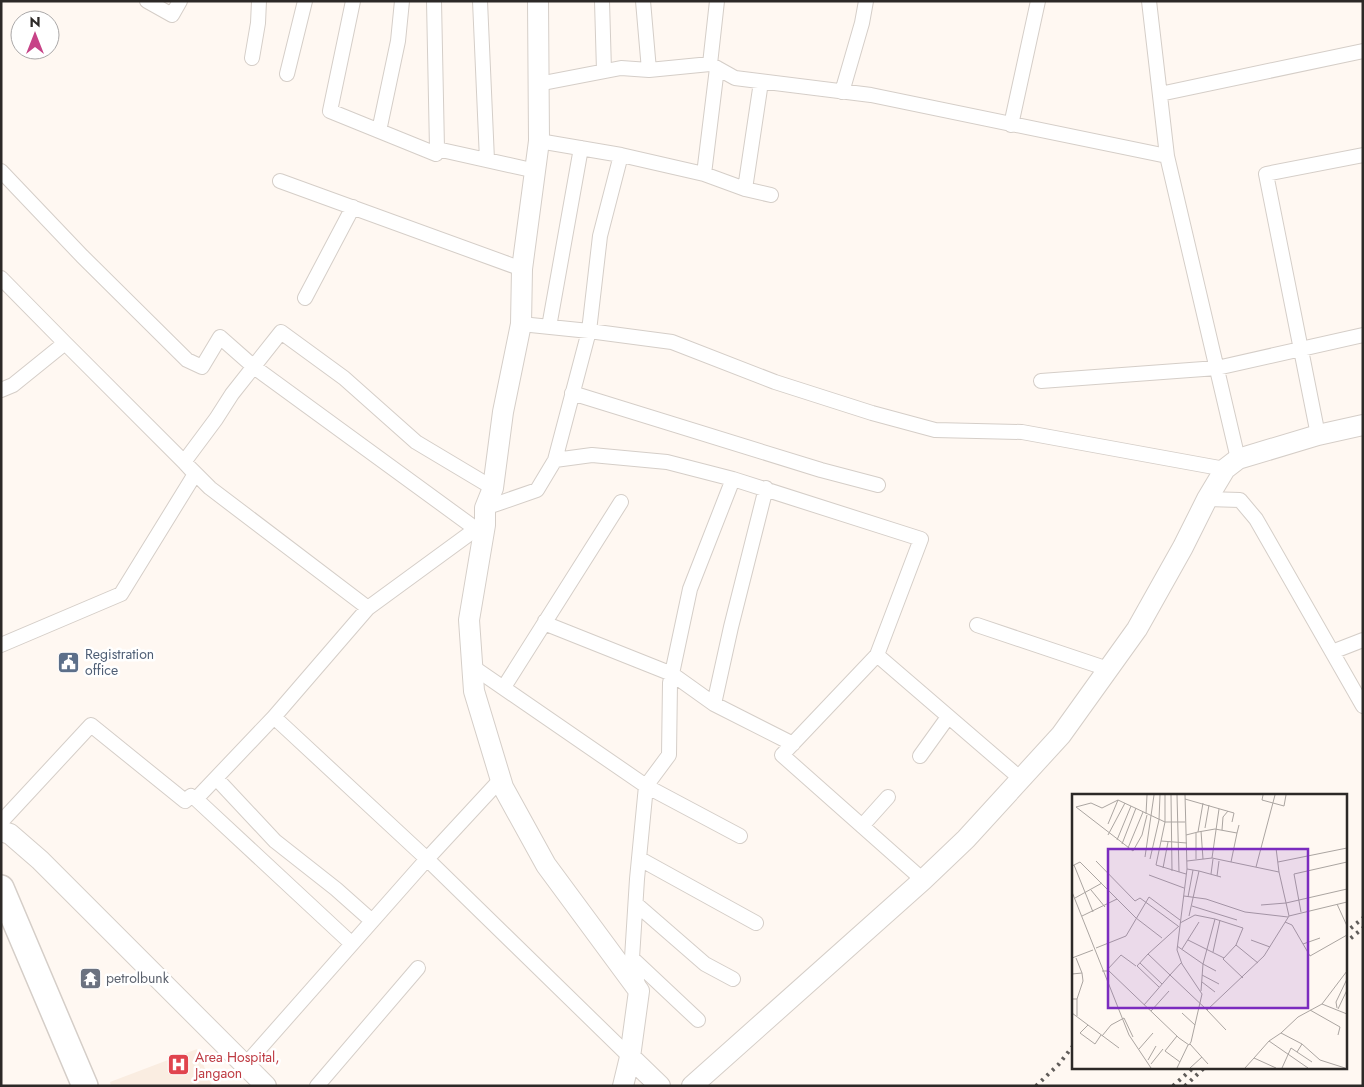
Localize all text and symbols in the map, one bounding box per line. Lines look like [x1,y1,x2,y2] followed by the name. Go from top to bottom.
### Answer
[10,10,60,60] north arrow
[29,12,41,32] text: N
[85,644,154,680] place label: Registration office
[57,650,81,674] public building icon: Registration office
[1072,794,1346,1070] inset map
[78,966,102,990] temple icon: petrolbunk
[106,968,170,988] place label: petrolbunk
[193,1047,280,1083] place label: Area Hospital, Jangaon
[167,1053,191,1077] hospital icon: Area Hospital, Jangaon

